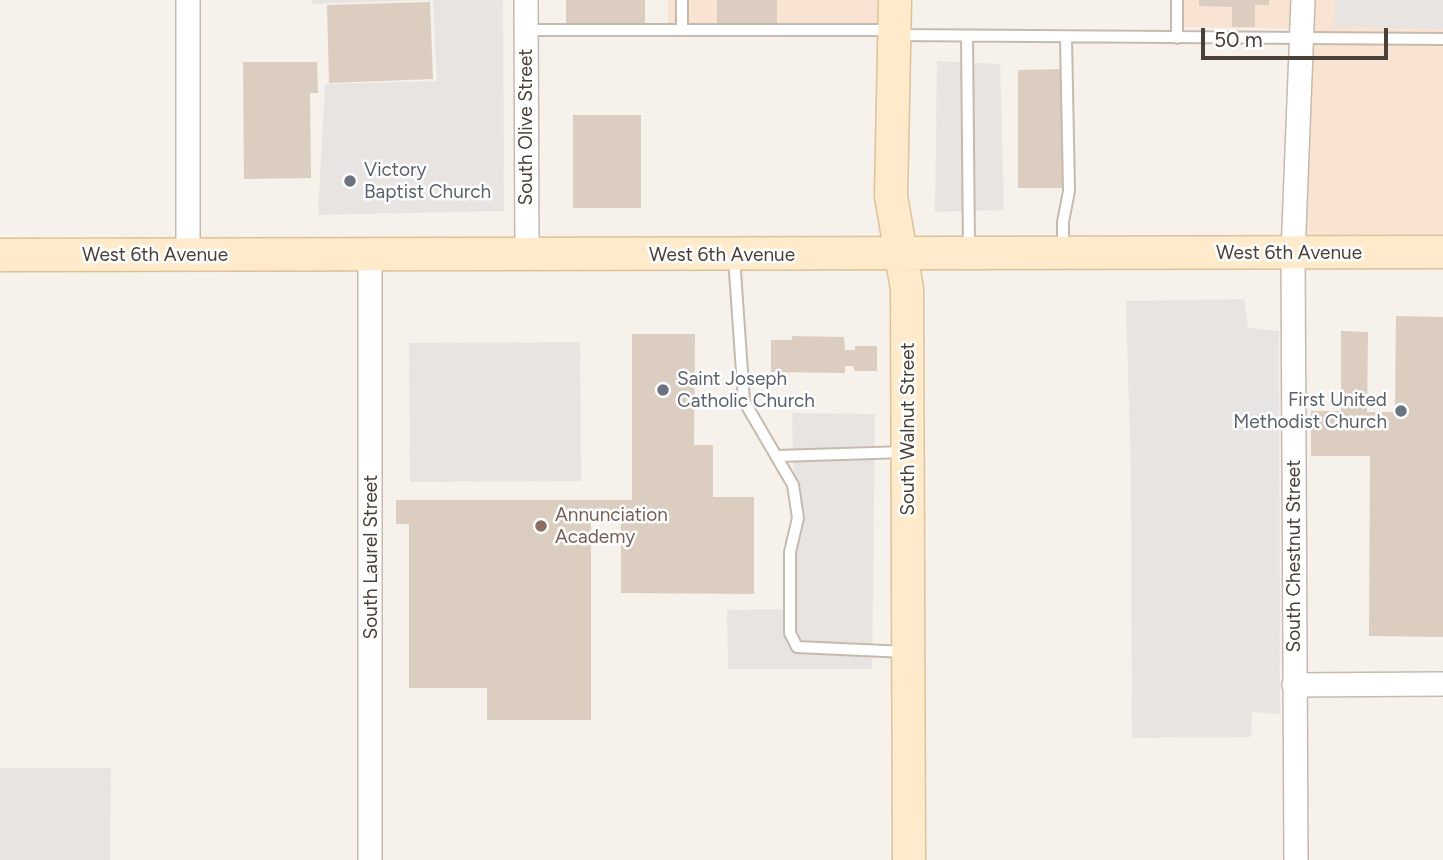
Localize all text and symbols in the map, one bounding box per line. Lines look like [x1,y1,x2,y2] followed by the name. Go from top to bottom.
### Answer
[1205,14,1392,58] scale bar
[1214,27,1263,52] text: 50 m
[515,48,537,206] street label: South Olive Street
[364,159,491,203] place label: Victory Baptist Church
[342,173,358,189] marker: Victory Baptist Church
[1216,242,1362,264] street label: West 6th Avenue
[82,244,228,266] street label: West 6th Avenue
[649,244,795,266] street label: West 6th Avenue
[897,342,919,516] street label: South Walnut Street
[677,368,815,412] place label: Saint Joseph Catholic Church
[655,382,671,398] marker: Saint Joseph Catholic Church
[1233,389,1387,433] place label: First United Methodist Church
[1393,403,1409,419] marker: First United Methodist Church
[1283,460,1305,652] street label: South Chestnut Street
[360,475,382,639] street label: South Laurel Street
[555,504,668,548] place label: Annunciation Academy
[533,518,549,534] marker: Annunciation Academy

